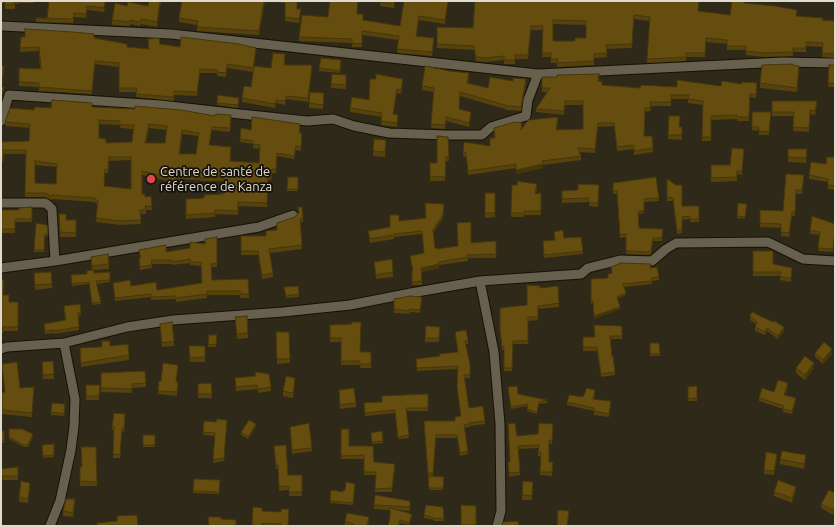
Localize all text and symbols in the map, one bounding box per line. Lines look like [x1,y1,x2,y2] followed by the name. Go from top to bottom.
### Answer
[160,164,272,195] place label: Centre de santé de référence de Kanza
[145,173,157,185] marker: Centre de santé de référence de Kanza

